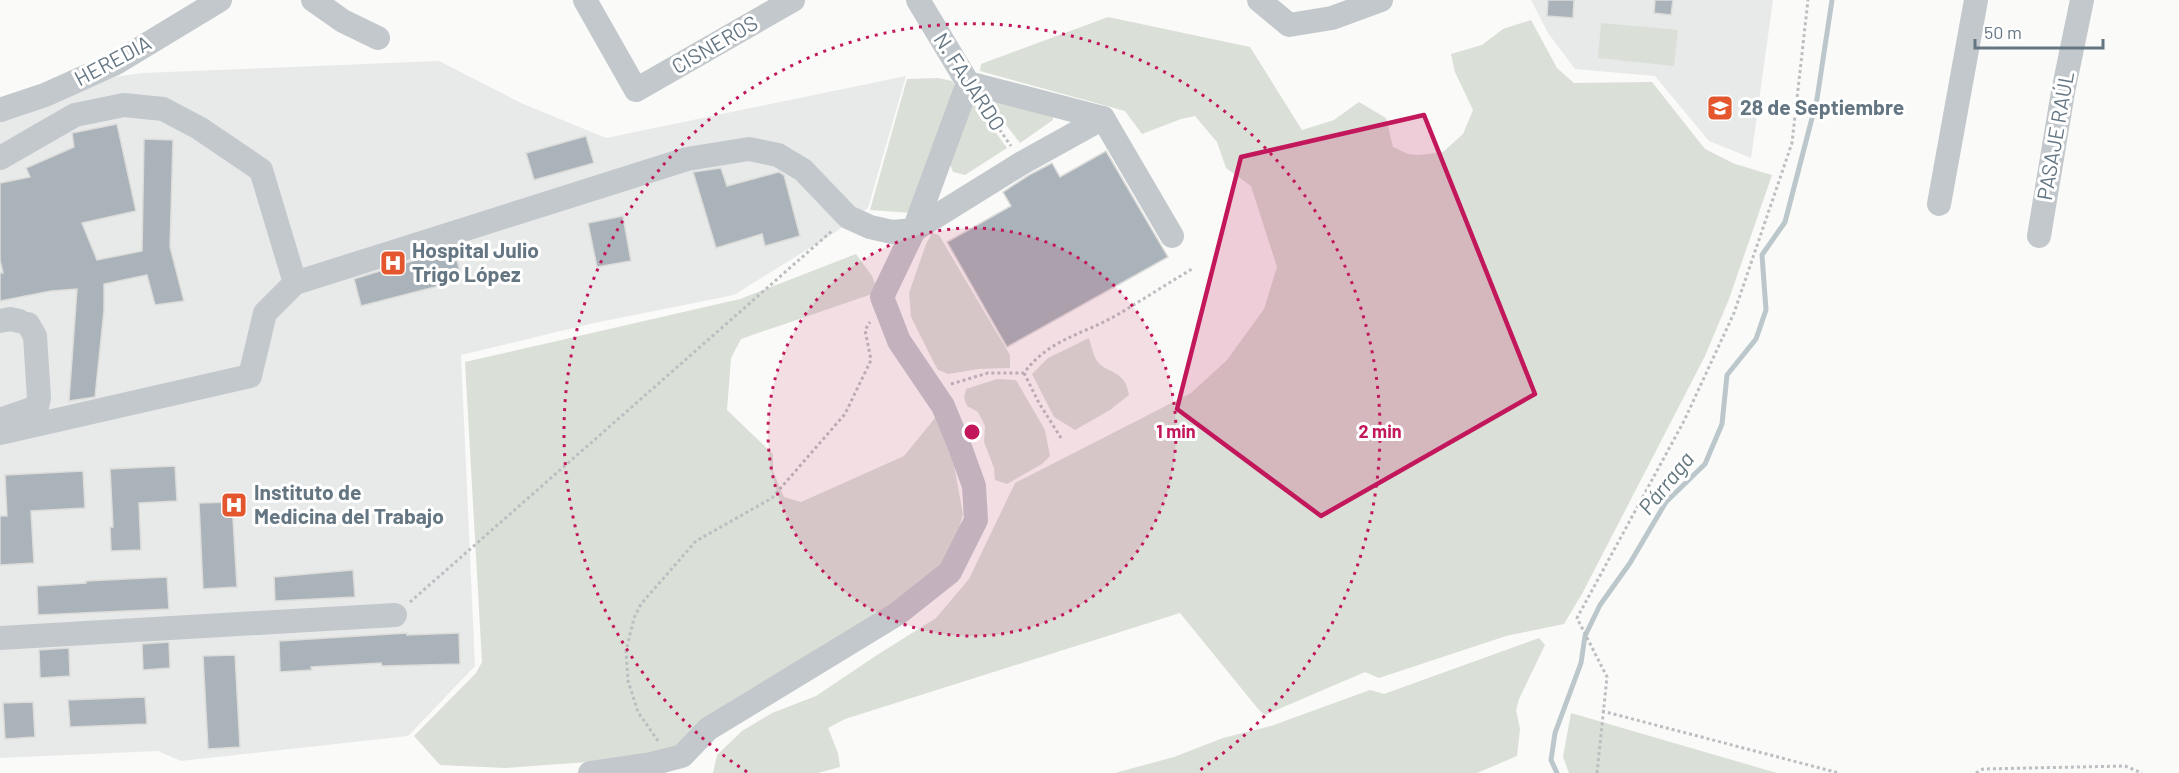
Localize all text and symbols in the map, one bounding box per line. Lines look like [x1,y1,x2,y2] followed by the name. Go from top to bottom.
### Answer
[667,9,762,78] street label: CISNEROS
[1975,12,2102,50] scale bar
[1984,21,2022,43] text: 50 m
[929,27,1011,135] street label: N. FAJARDO
[70,29,155,90] street label: HEREDIA
[2031,69,2078,202] street label: PASAJE RAÚL
[1705,93,1735,123] school or university icon: 28 de Septiembre
[1740,94,1904,119] place label: 28 de Septiembre
[412,237,539,286] place label: Hospital Julio Trigo López
[378,248,408,278] hospital icon: Hospital Julio Trigo López
[1156,420,1196,442] text: 1 min
[1358,420,1402,442] text: 2 min
[962,422,982,442] centre of rings
[1632,446,1698,519] water label: Párraga
[254,479,444,528] place label: Instituto de Medicina del Trabajo
[219,490,249,520] hospital icon: Instituto de Medicina del Trabajo

